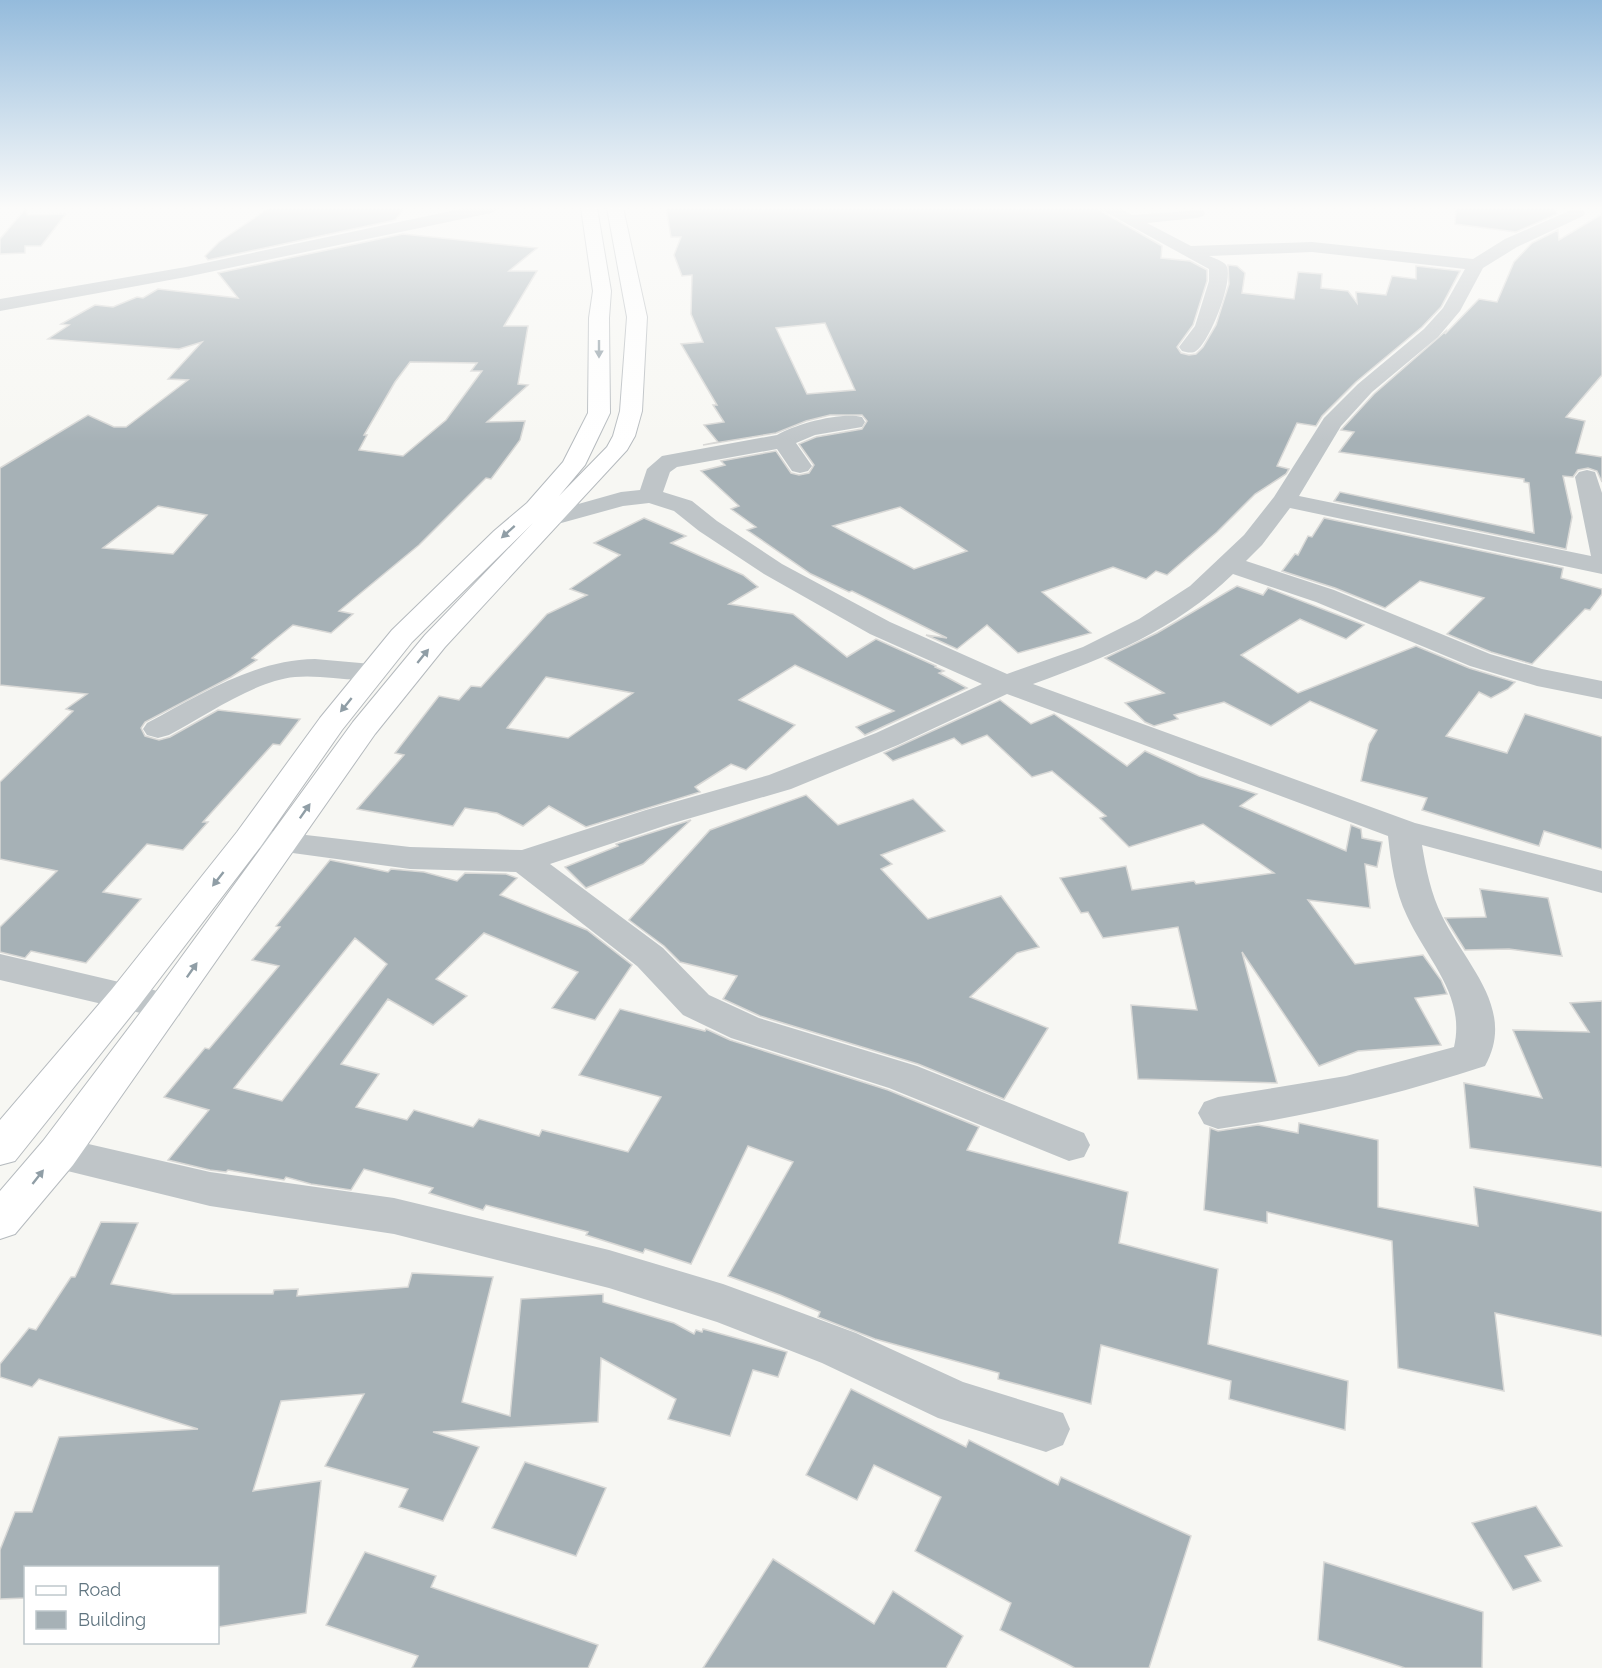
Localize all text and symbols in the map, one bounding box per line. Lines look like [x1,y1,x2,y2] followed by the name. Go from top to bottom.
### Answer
[594,340,604,359] one-way arrow
[500,526,516,539] one-way arrow
[416,648,429,664] one-way arrow
[341,698,353,713] one-way arrow
[299,803,311,819] one-way arrow
[211,871,224,887] one-way arrow
[186,962,197,978] one-way arrow
[32,1170,44,1185] one-way arrow
[24,1566,219,1644] legend
[78,1579,121,1600] text: Road
[78,1609,146,1630] text: Building

